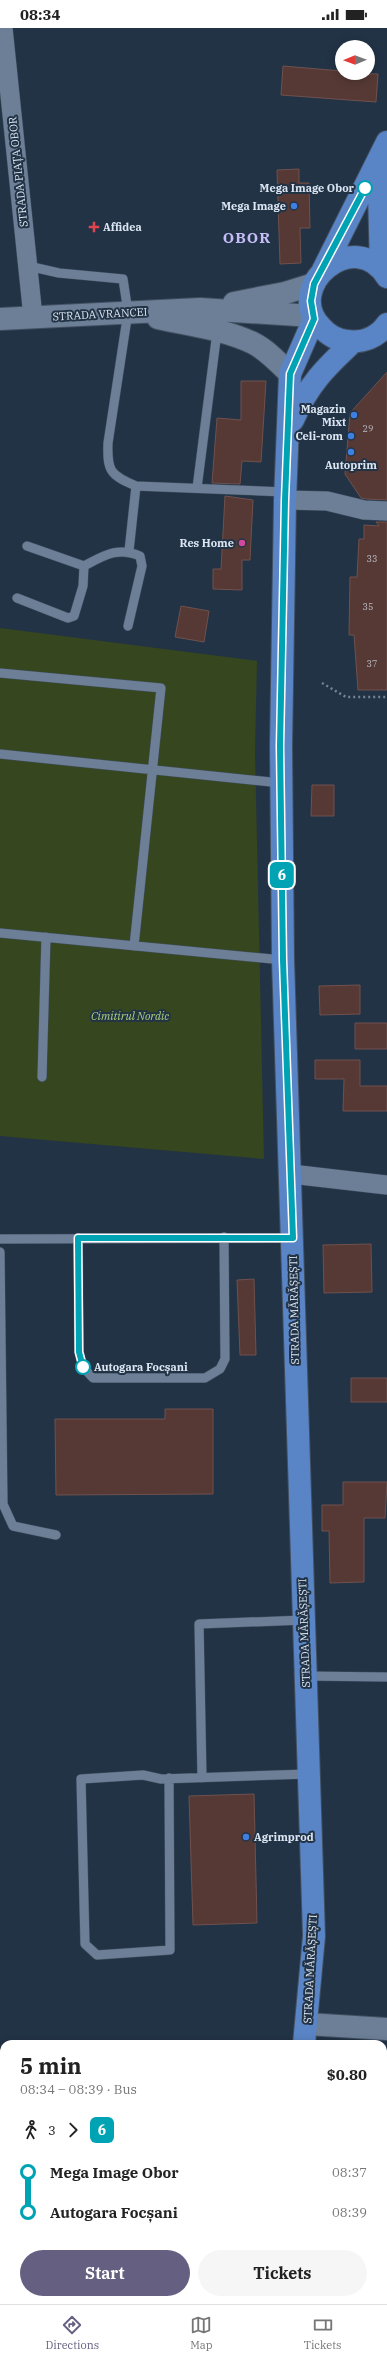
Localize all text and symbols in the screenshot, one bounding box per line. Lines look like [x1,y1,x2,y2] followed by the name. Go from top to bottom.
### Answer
[20,5,61,24] text: 08:34
[335,40,375,80] north arrow
[335,40,375,80] map controls
[5,115,32,228] street label: STRADA PIAȚA OBOR
[357,180,373,196] marker: Mega Image Obor
[260,181,355,195] place label: Mega Image Obor
[221,199,286,213] place label: Mega Image
[289,201,299,211] marker: Mega Image
[103,220,142,234] place label: Affidea
[88,221,100,233] marker: Affidea
[223,228,271,247] district label: OBOR
[52,305,148,323] street label: STRADA VRANCEI
[301,402,346,429] place label: Magazin Mixt
[349,410,359,420] marker: Magazin Mixt
[363,423,373,434] house number: 29
[295,429,343,443] place label: Celi-rom
[346,431,356,441] marker: Celi-rom
[346,447,356,457] marker: Autoprim
[325,458,377,472] place label: Autoprim
[180,536,234,550] place label: Res Home
[237,538,247,548] marker: Res Home
[367,553,377,564] house number: 33
[363,601,373,612] house number: 35
[367,658,377,669] house number: 37
[269,862,295,888] line badge: 6
[278,866,286,884] text: 6
[91,1009,169,1023] park label: Cimitirul Nordic
[286,1255,302,1365] street label: STRADA MĂRĂȘEȘTI
[75,1359,91,1375] marker: Autogara Focșani
[94,1360,188,1375] place label: Autogara Focșani
[295,1578,313,1688] street label: STRADA MĂRĂȘEȘTI
[254,1830,314,1844] place label: Agrimprod
[241,1832,251,1842] marker: Agrimprod
[300,1914,320,2024] street label: STRADA MĂRĂȘEȘTI
[20,2051,82,2080] text: 5 min
[327,2065,367,2084] text: $0.80
[20,2081,137,2098] text: 08:34 – 08:39 · Bus
[20,2119,42,2141] icon: walk
[62,2119,84,2141] icon: forward
[98,2121,106,2139] text: 6
[48,2122,56,2139] text: 3
[50,2163,179,2182] text: Mega Image Obor
[332,2164,367,2181] text: 08:37
[50,2203,178,2222] text: Autogara Focșani
[332,2204,367,2221] text: 08:39
[20,2250,190,2296] button: Start
[198,2250,367,2296] button: Tickets
[46,2314,99,2352] tab: Directions
[190,2314,213,2352] tab: Map
[304,2314,341,2352] tab: Tickets

